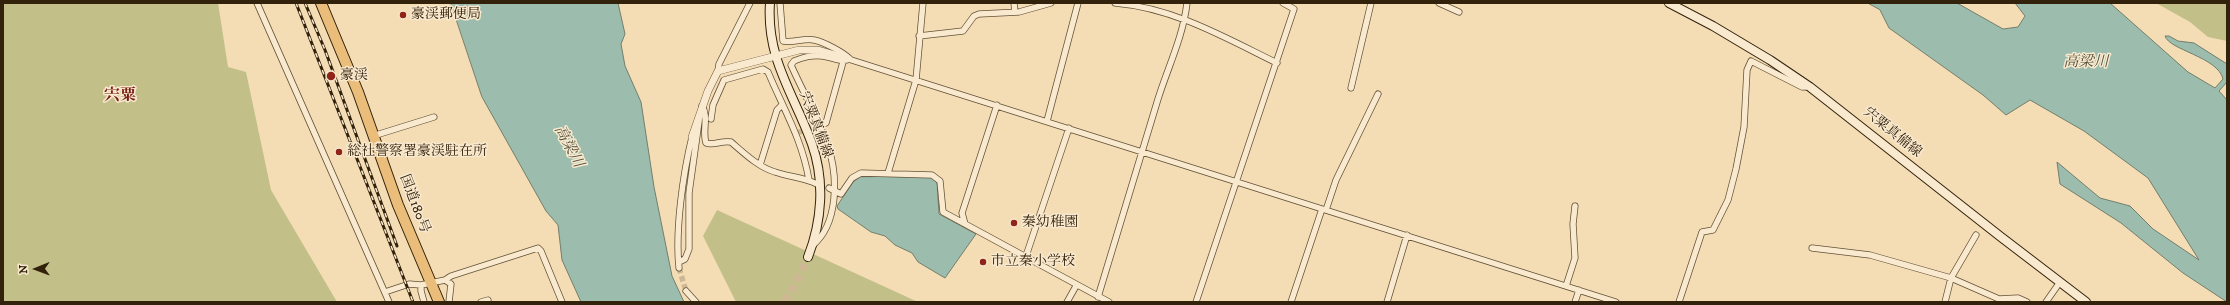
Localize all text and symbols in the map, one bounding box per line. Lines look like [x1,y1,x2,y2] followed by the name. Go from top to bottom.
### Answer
[411,7,481,23] place label: 豪渓郵便局
[398,10,408,20] marker: 豪渓郵便局
[2064,54,2108,72] water label: 高梁川
[340,68,368,84] place label: 豪渓
[325,70,337,82] marker: 豪渓
[104,87,136,107] district label: 宍粟
[795,89,835,161] street label: 宍粟真備線
[1860,104,1924,162] street label: 宍粟真備線
[549,123,587,171] water label: 高梁川
[347,144,487,160] place label: 総社警察署豪渓駐在所
[334,147,344,157] marker: 総社警察署豪渓駐在所
[395,172,433,236] street label: 国道180号
[1022,215,1078,231] place label: 秦幼稚園
[1009,218,1019,228] marker: 秦幼稚園
[16,249,56,289] north arrow
[991,254,1075,270] place label: 市立秦小学校
[978,257,988,267] marker: 市立秦小学校
[17,265,31,274] text: N

